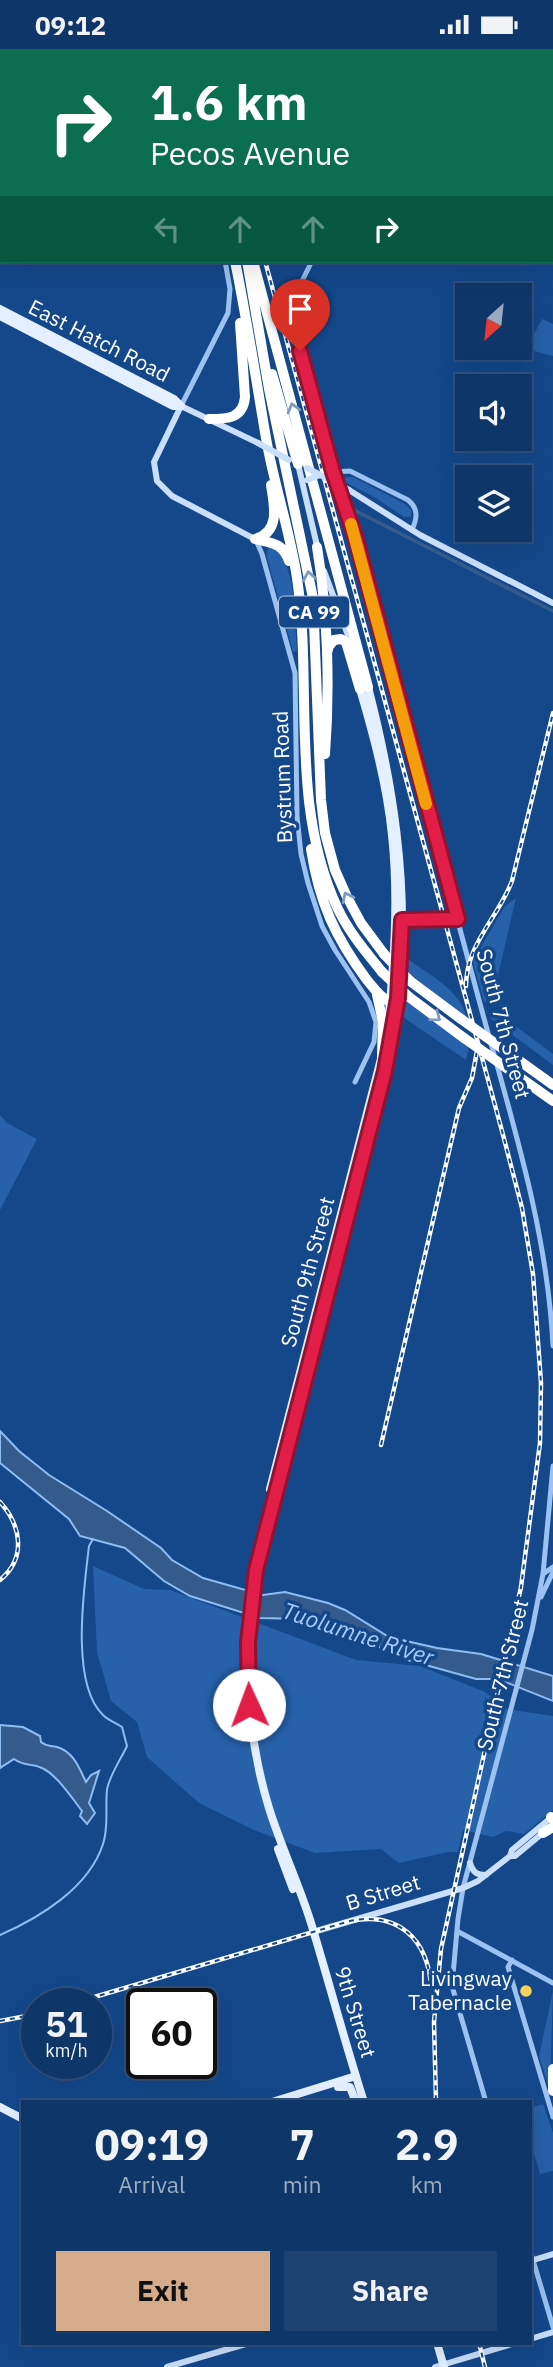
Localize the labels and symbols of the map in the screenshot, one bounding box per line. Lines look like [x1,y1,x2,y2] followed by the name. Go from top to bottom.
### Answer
[270,279,330,351] pin
[455,283,532,361] north arrow
[24,292,175,388] street label: East Hatch Road
[287,402,301,414] one-way arrow
[302,570,317,582] one-way arrow
[279,597,349,627] road number: CA 99
[266,710,298,844] street label: Bystrum Road
[341,892,355,904] one-way arrow
[470,945,537,1102] street label: South 7th Street
[428,1009,441,1021] one-way arrow
[274,1193,341,1350] street label: South 9th Street
[279,1594,438,1672] water label: Tuolumne River
[470,1596,534,1753] street label: South 7th Street
[212,1668,286,1742] position arrow
[342,1868,423,1917] street label: B Street
[329,1962,383,2061] street label: 9th Street
[408,1964,513,2016] place label: Livingway Tabernacle
[518,1983,534,1999] marker: Livingway Tabernacle
[126,1988,217,2079] speed limit sign: 60

